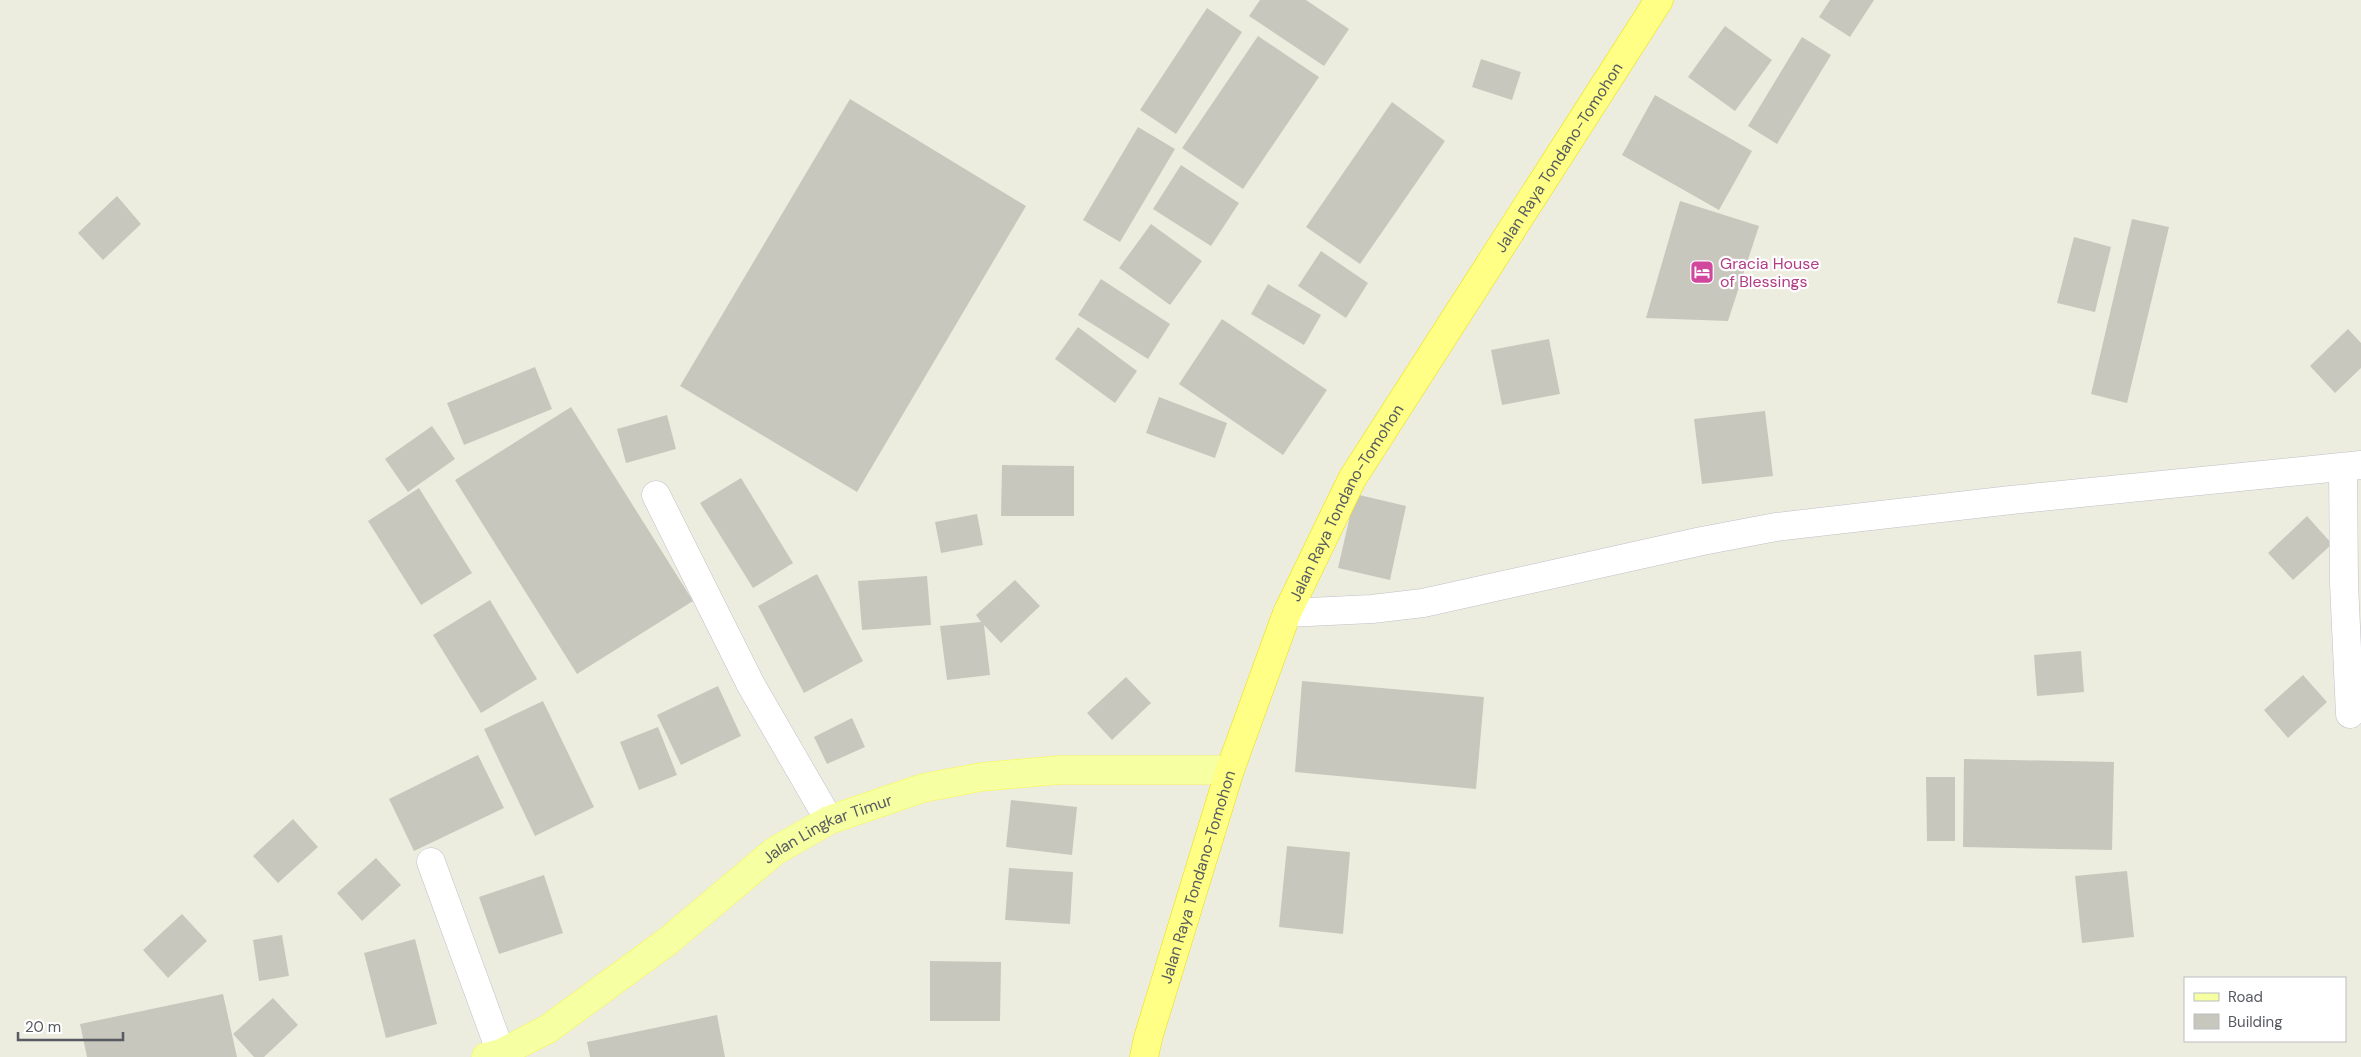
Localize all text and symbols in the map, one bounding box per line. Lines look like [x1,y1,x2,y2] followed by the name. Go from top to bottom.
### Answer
[1490,58,1627,256] street label: Jalan Raya Tondano-Tomohon
[1720,253,1819,292] place label: Gracia House of Blessings
[1689,259,1715,285] hotel icon: Gracia House of Blessings
[1284,400,1408,605] street label: Jalan Raya Tondano-Tomohon
[1155,768,1240,986] street label: Jalan Raya Tondano-Tomohon
[758,789,895,868] street label: Jalan Lingkar Timur
[2184,977,2346,1042] legend
[2228,987,2263,1007] text: Road
[18,1010,122,1042] scale bar
[2228,1012,2283,1032] text: Building
[25,1017,61,1037] text: 20 m

